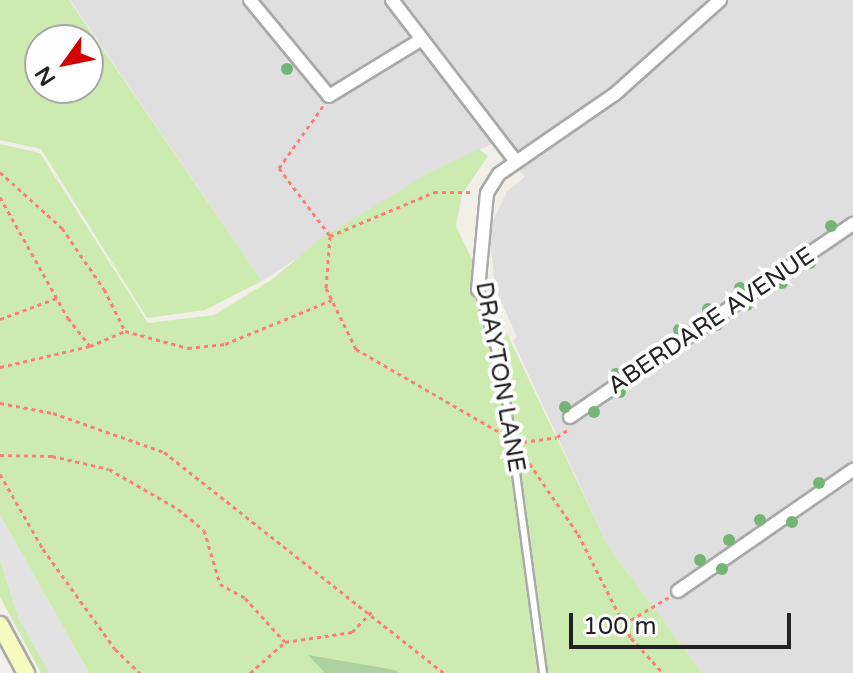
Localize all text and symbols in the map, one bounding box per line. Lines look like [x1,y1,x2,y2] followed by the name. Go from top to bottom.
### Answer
[24,24,104,104] north arrow
[30,61,61,90] text: N
[602,241,820,401] street label: ABERDARE AVENUE
[469,280,531,474] street label: DRAYTON LANE
[573,597,795,647] scale bar
[583,612,657,641] text: 100 m

